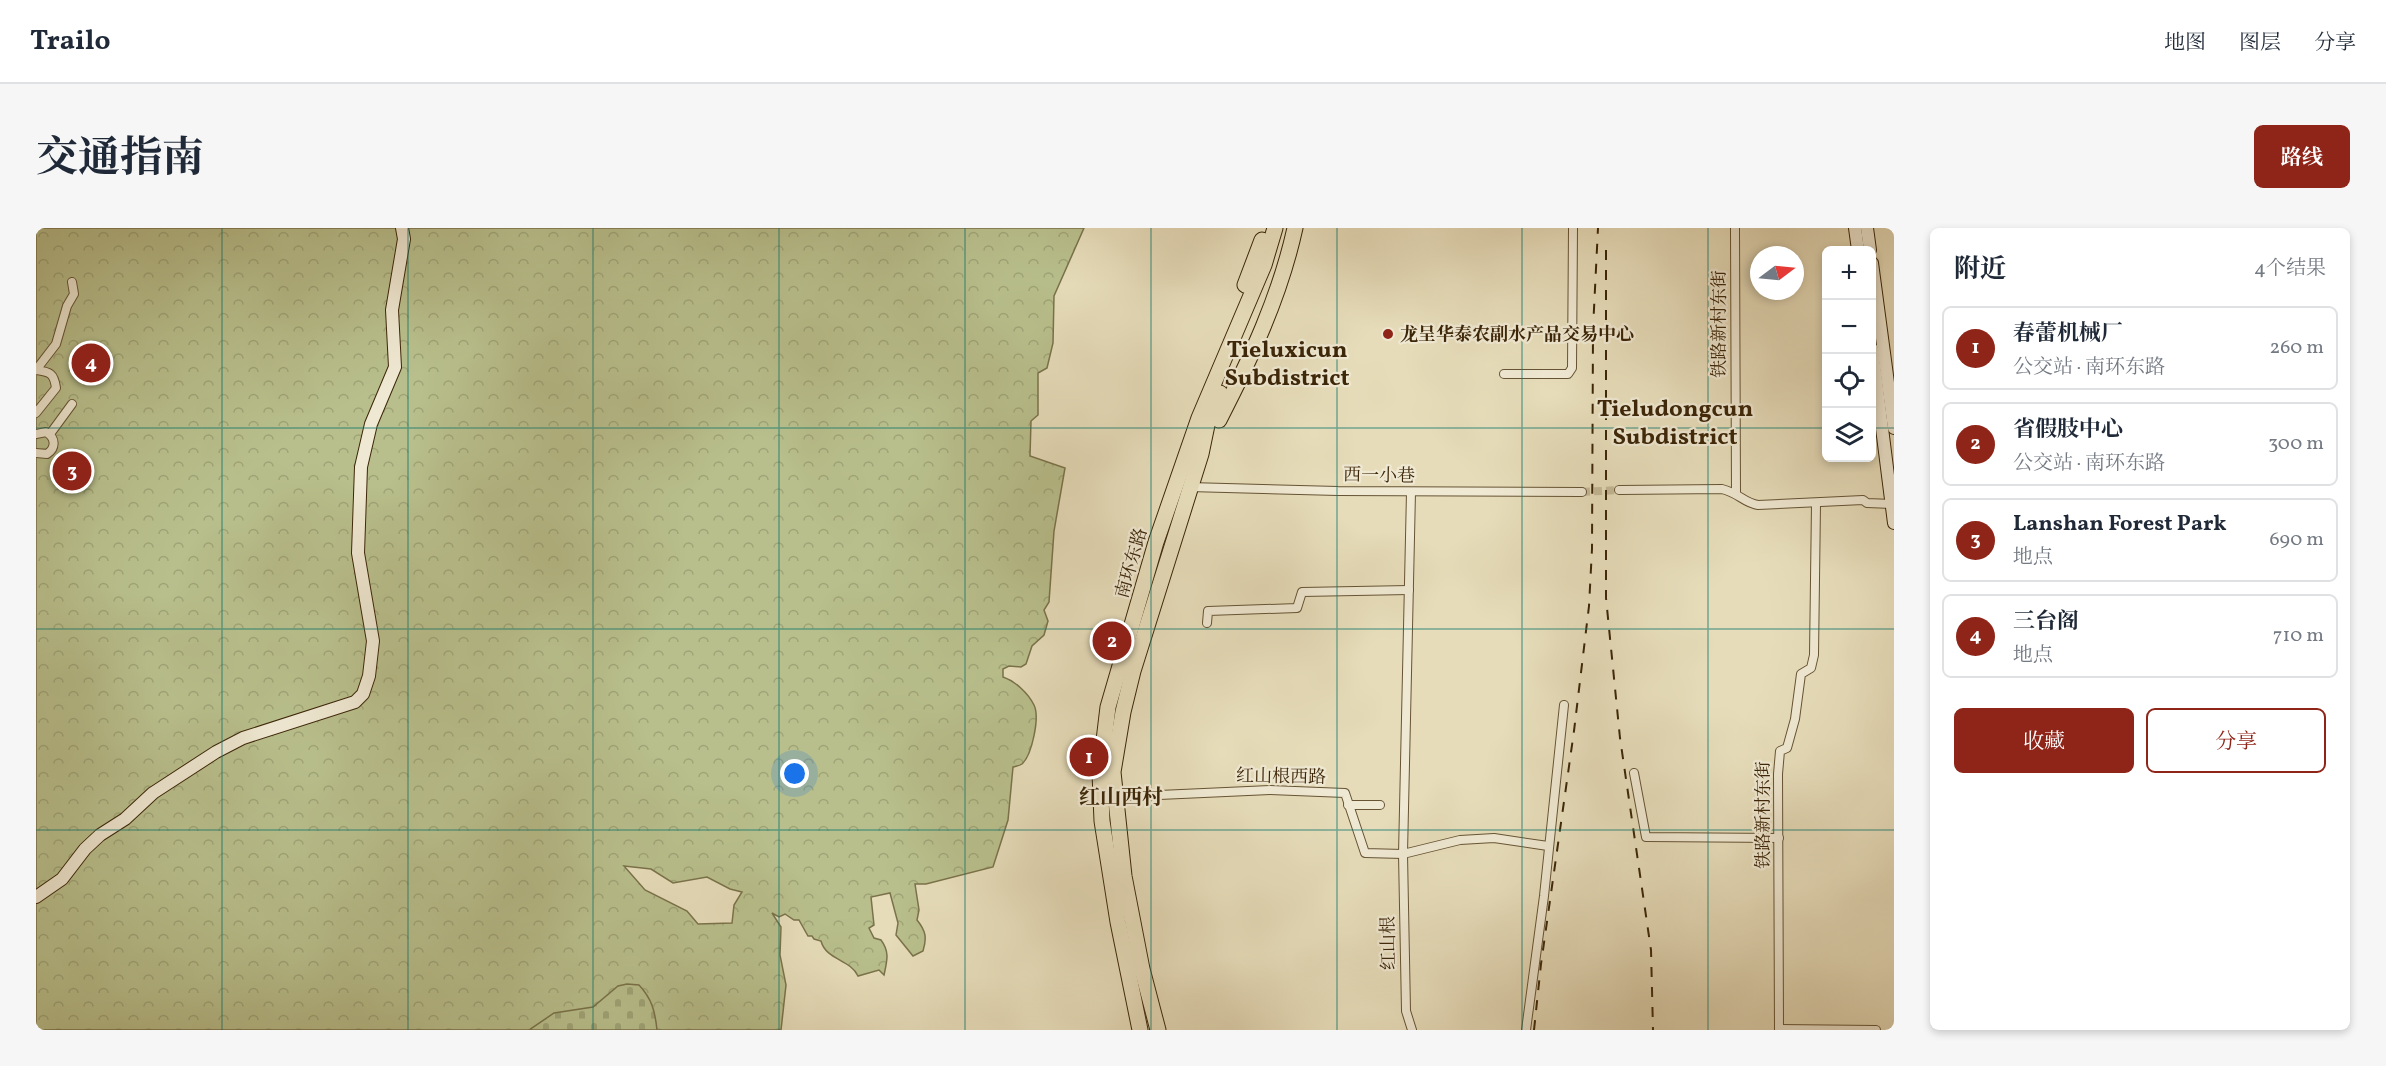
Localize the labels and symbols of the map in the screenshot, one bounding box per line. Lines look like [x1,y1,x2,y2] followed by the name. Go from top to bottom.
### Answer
[1750,246,1804,300] north arrow
[1708,270,1733,378] street label: 铁路新村东街
[1400,323,1634,348] place label: 龙呈华泰农副水产品交易中心
[1381,327,1395,341] marker: 龙呈华泰农副水产品交易中心
[1224,334,1350,396] district label: Tieluxicun Subdistrict
[72,340,110,386] pin: 4
[1597,393,1753,455] district label: Tieludongcun Subdistrict
[52,448,92,494] pin: 3
[1343,463,1415,490] street label: 西一小巷
[1111,525,1154,601] street label: 南环东路
[1092,618,1132,664] pin: 2
[1070,734,1108,780] pin: 1
[780,759,809,788] your location
[1752,761,1777,869] street label: 铁路新村东街
[1236,764,1326,791] street label: 红山根西路
[1079,784,1163,813] district label: 红山西村
[1377,916,1402,970] street label: 红山根

